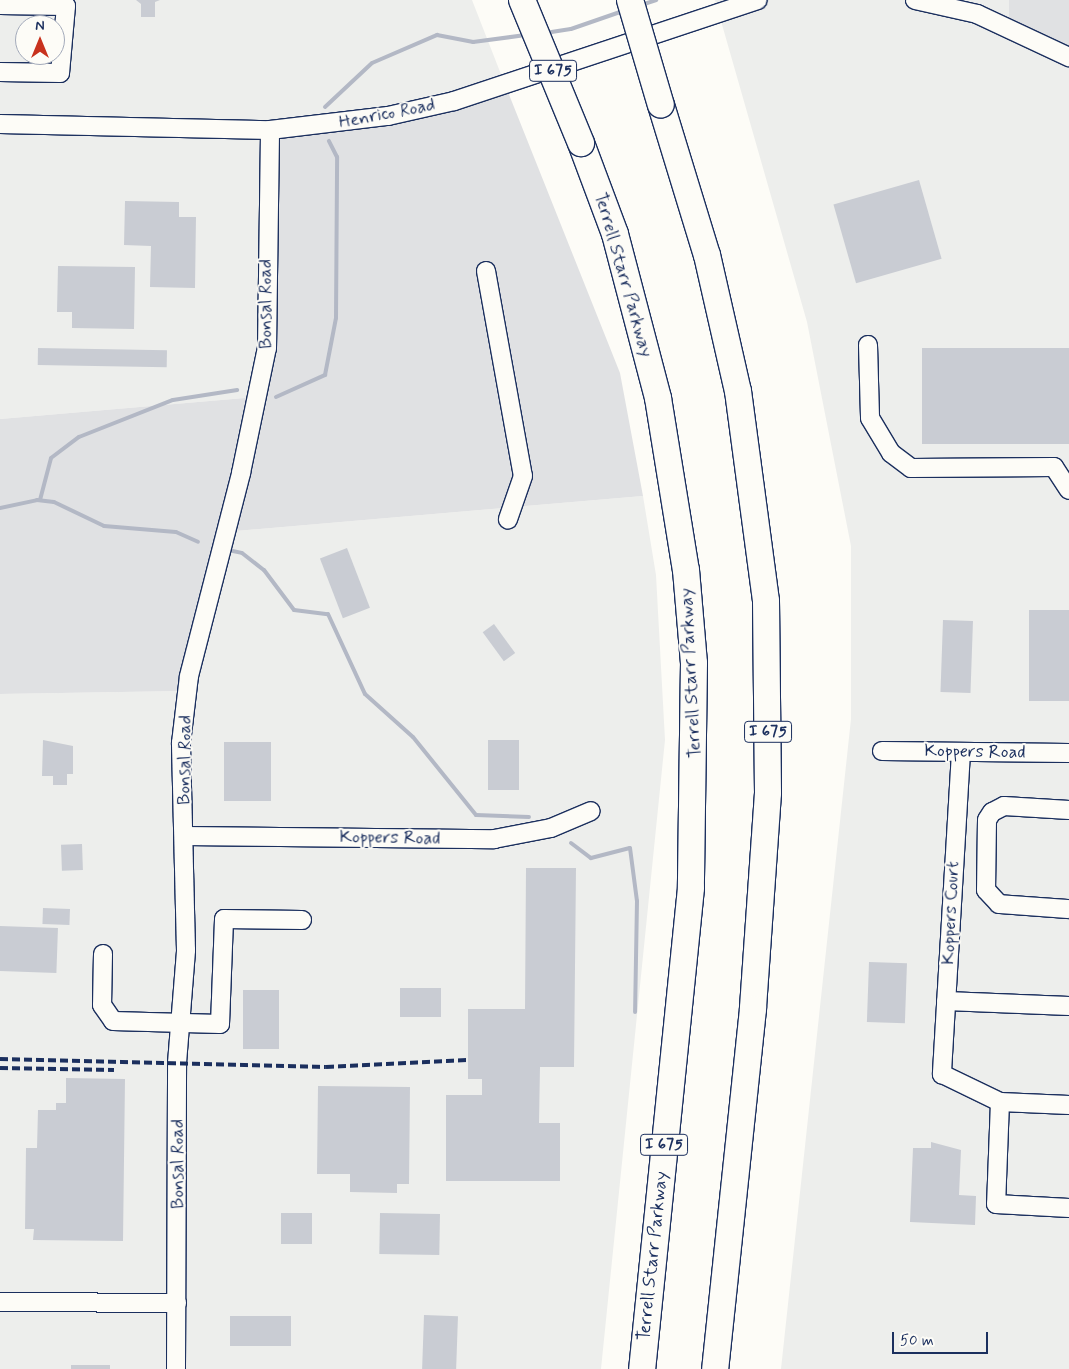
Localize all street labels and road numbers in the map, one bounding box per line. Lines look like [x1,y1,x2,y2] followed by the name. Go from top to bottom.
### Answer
[528,58,578,84] road number: I 675
[337,94,437,134] street label: Henrico Road
[590,192,656,358] street label: Terrell Starr Parkway
[255,259,277,349] street label: Bonsal Road
[676,589,706,757] street label: Terrell Starr Parkway
[173,715,197,805] street label: Bonsal Road
[743,719,793,746] road number: I 675
[925,740,1025,764] street label: Koppers Road
[340,826,440,850] street label: Koppers Road
[937,859,965,967] street label: Koppers Court
[167,1119,189,1209] street label: Bonsal Road
[639,1132,689,1158] road number: I 675
[634,1172,672,1340] street label: Terrell Starr Parkway

